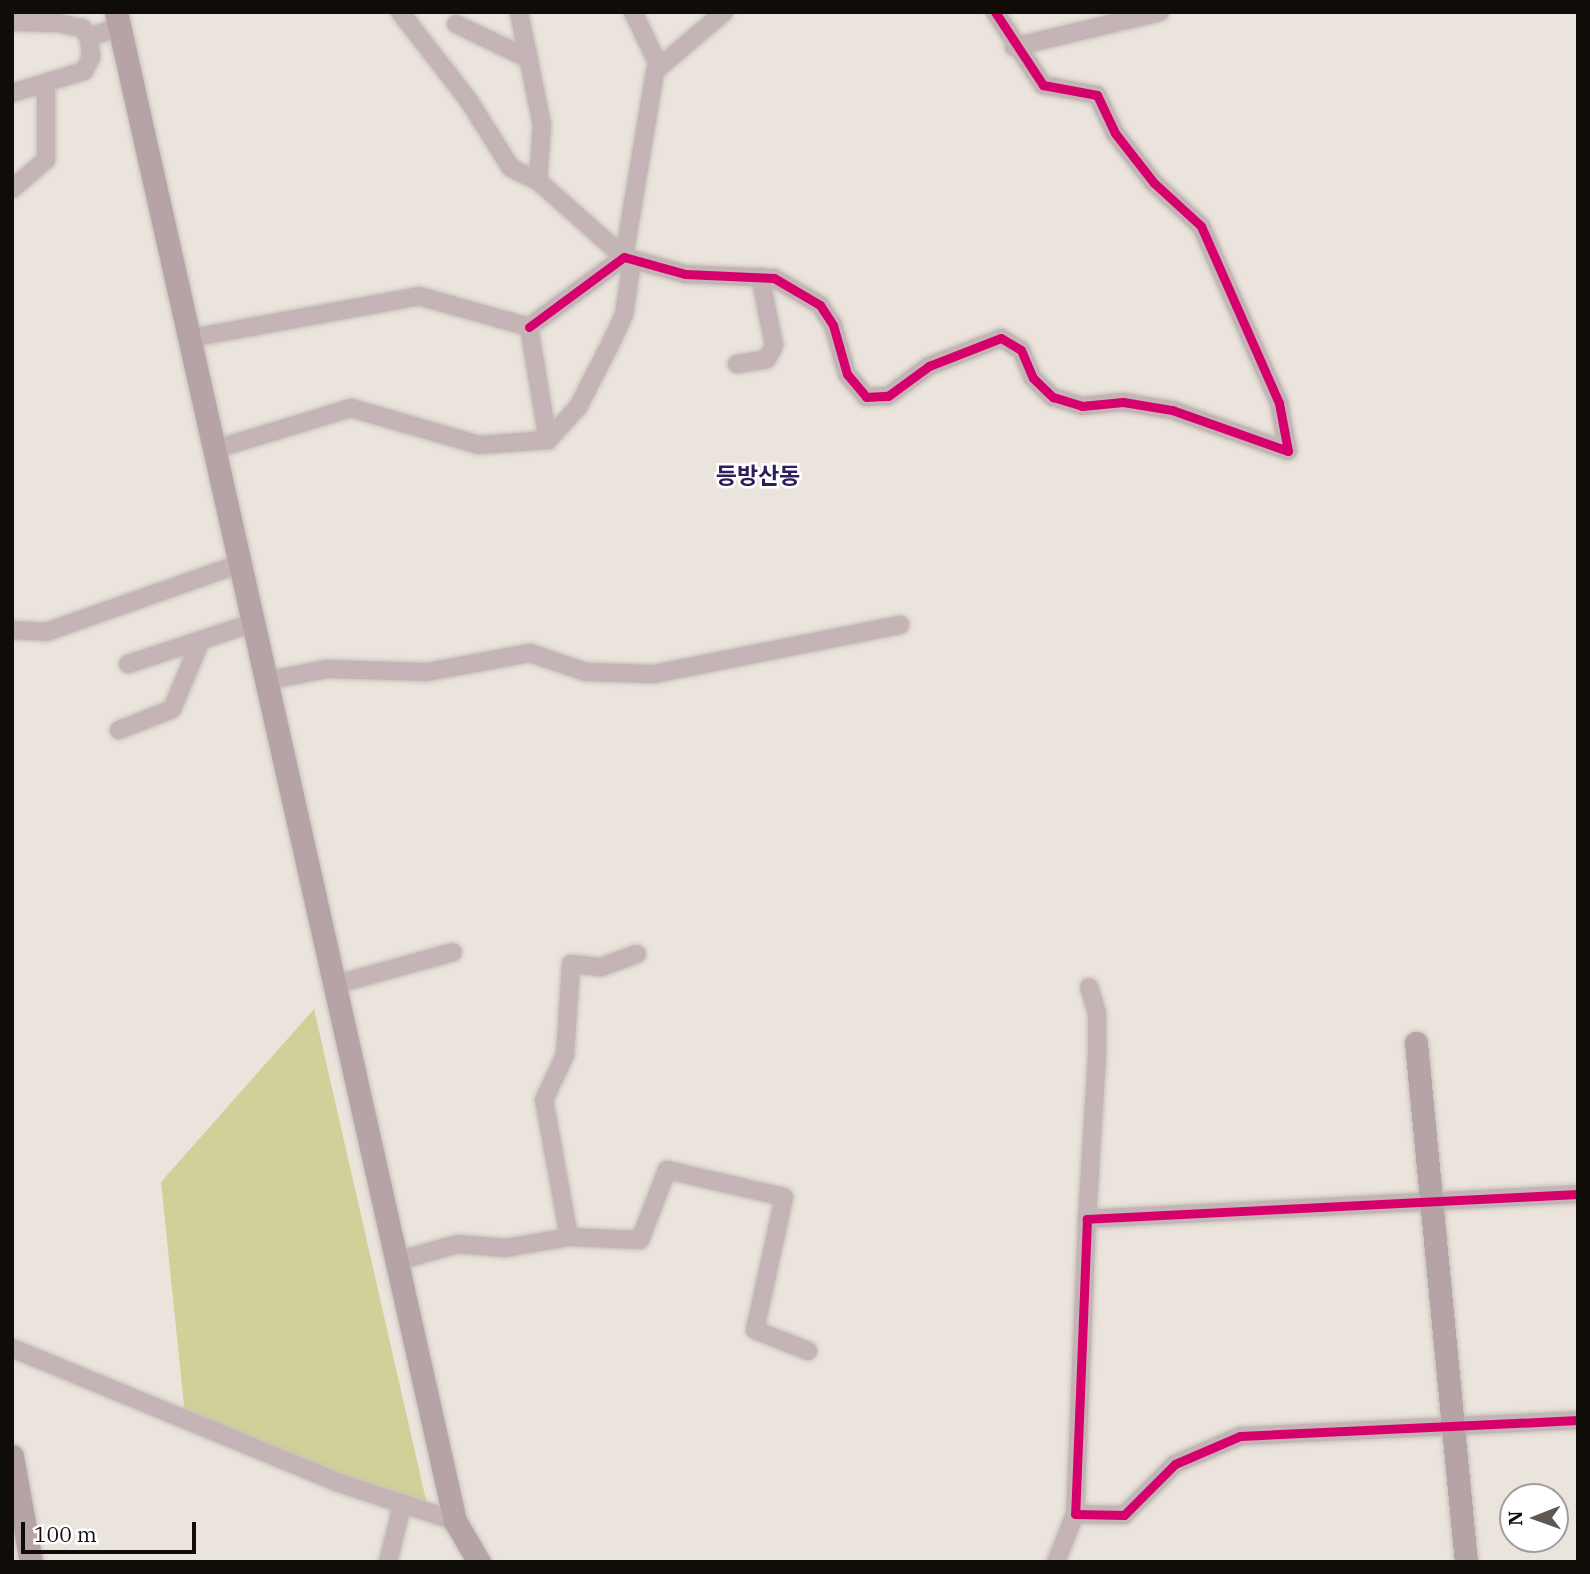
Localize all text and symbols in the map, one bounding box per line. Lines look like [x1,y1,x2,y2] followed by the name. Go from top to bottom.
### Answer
[716,461,800,489] district label: 등방산동
[1499,1483,1569,1553] north arrow
[24,1508,200,1552] scale bar
[1503,1511,1527,1526] text: N
[34,1520,97,1548] text: 100 m

